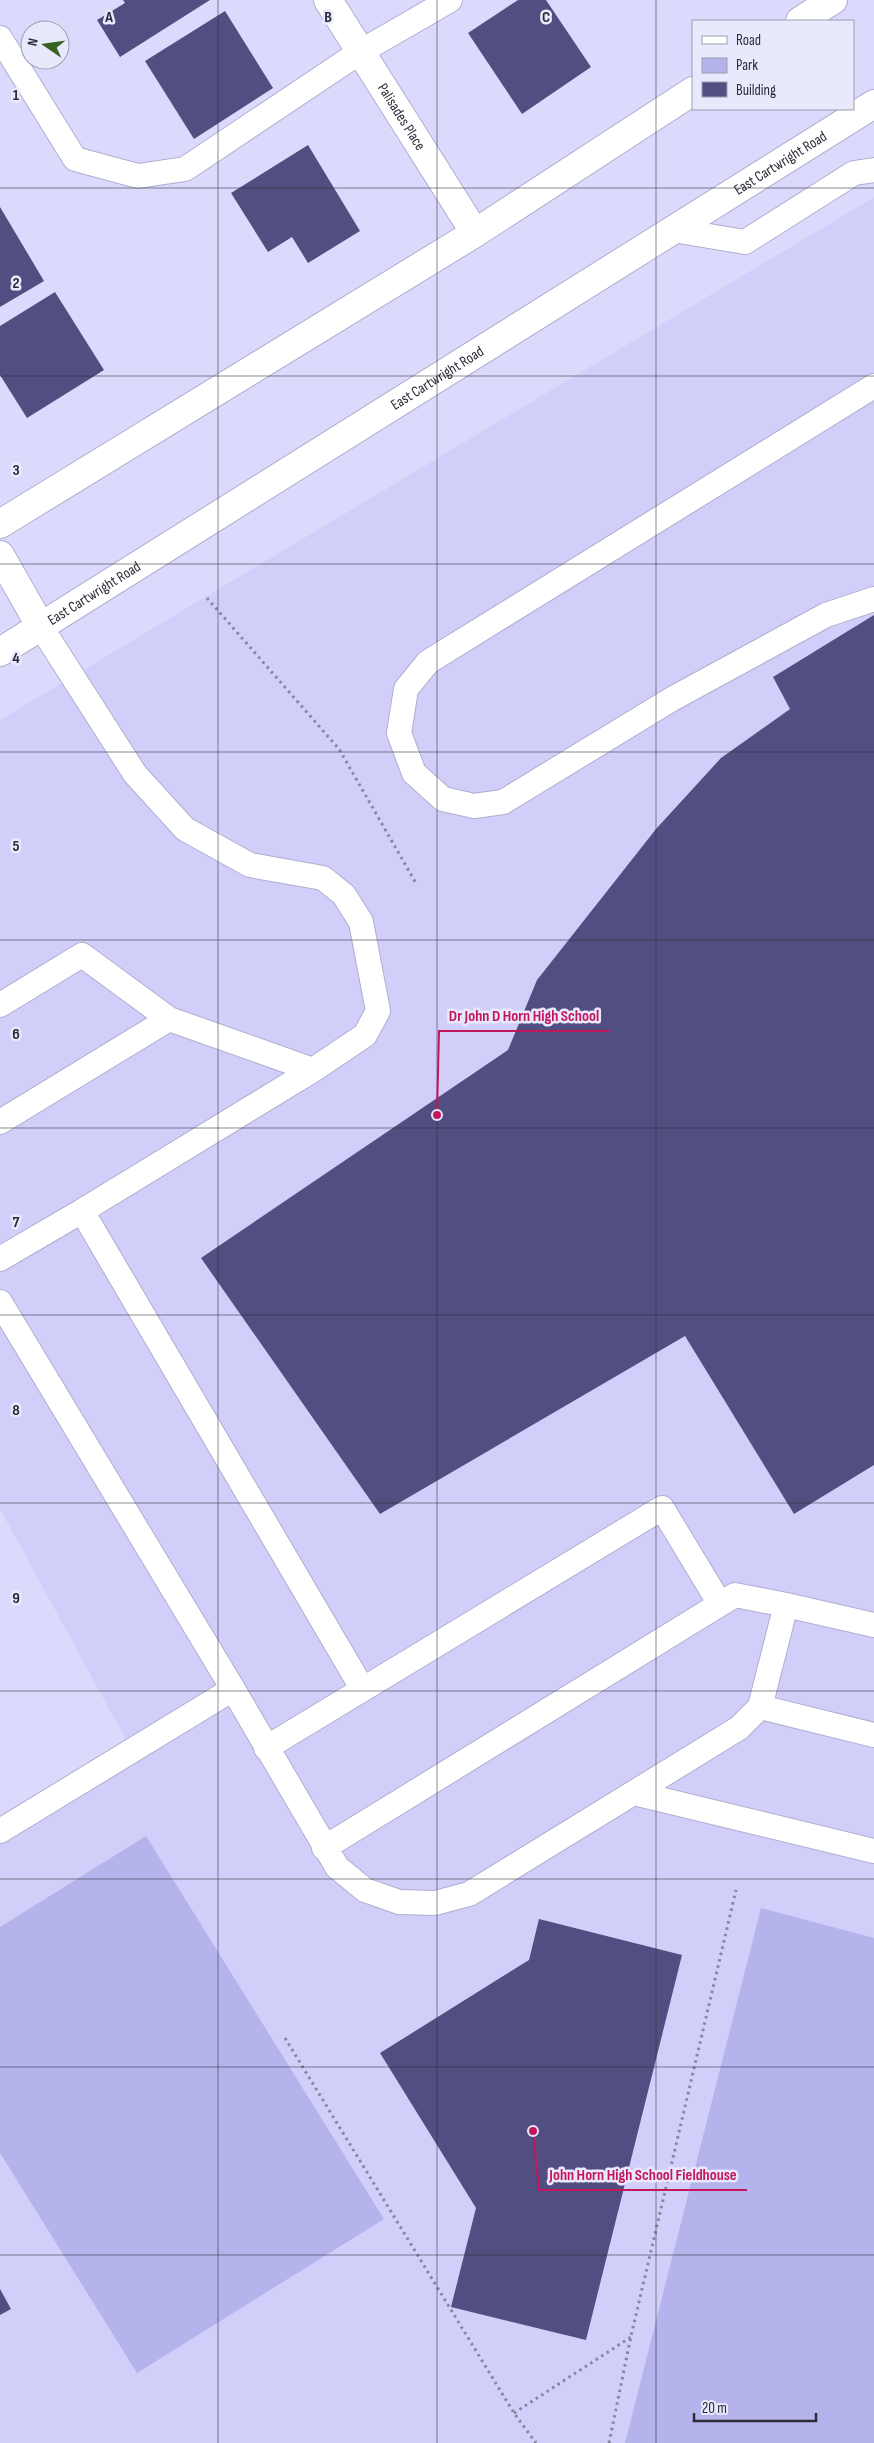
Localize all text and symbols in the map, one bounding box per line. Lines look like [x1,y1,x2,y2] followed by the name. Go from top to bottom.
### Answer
[104,8,113,27] text: A
[324,8,332,27] text: B
[542,8,550,27] text: C
[20,20,70,70] north arrow
[692,20,854,110] legend
[736,31,761,50] text: Road
[24,37,42,48] text: N
[736,56,758,75] text: Park
[373,80,430,154] street label: Palisades Place
[736,81,776,100] text: Building
[13,86,20,105] text: 1
[731,127,831,199] street label: East Cartwright Road
[12,274,20,293] text: 2
[387,342,487,415] street label: East Cartwright Road
[12,461,20,480] text: 3
[44,557,144,630] street label: East Cartwright Road
[12,649,20,668] text: 4
[12,837,20,856] text: 5
[439,1000,609,1031] callout: Dr John D Horn High School
[449,1007,599,1026] text: Dr John D Horn High School
[12,1025,20,1044] text: 6
[13,1213,20,1232] text: 7
[12,1401,20,1420] text: 8
[12,1589,20,1608] text: 9
[539,2159,747,2190] callout: John Horn High School Fieldhouse
[548,2166,737,2185] text: John Horn High School Fieldhouse
[694,2390,816,2422] scale bar
[702,2399,727,2418] text: 20 m

